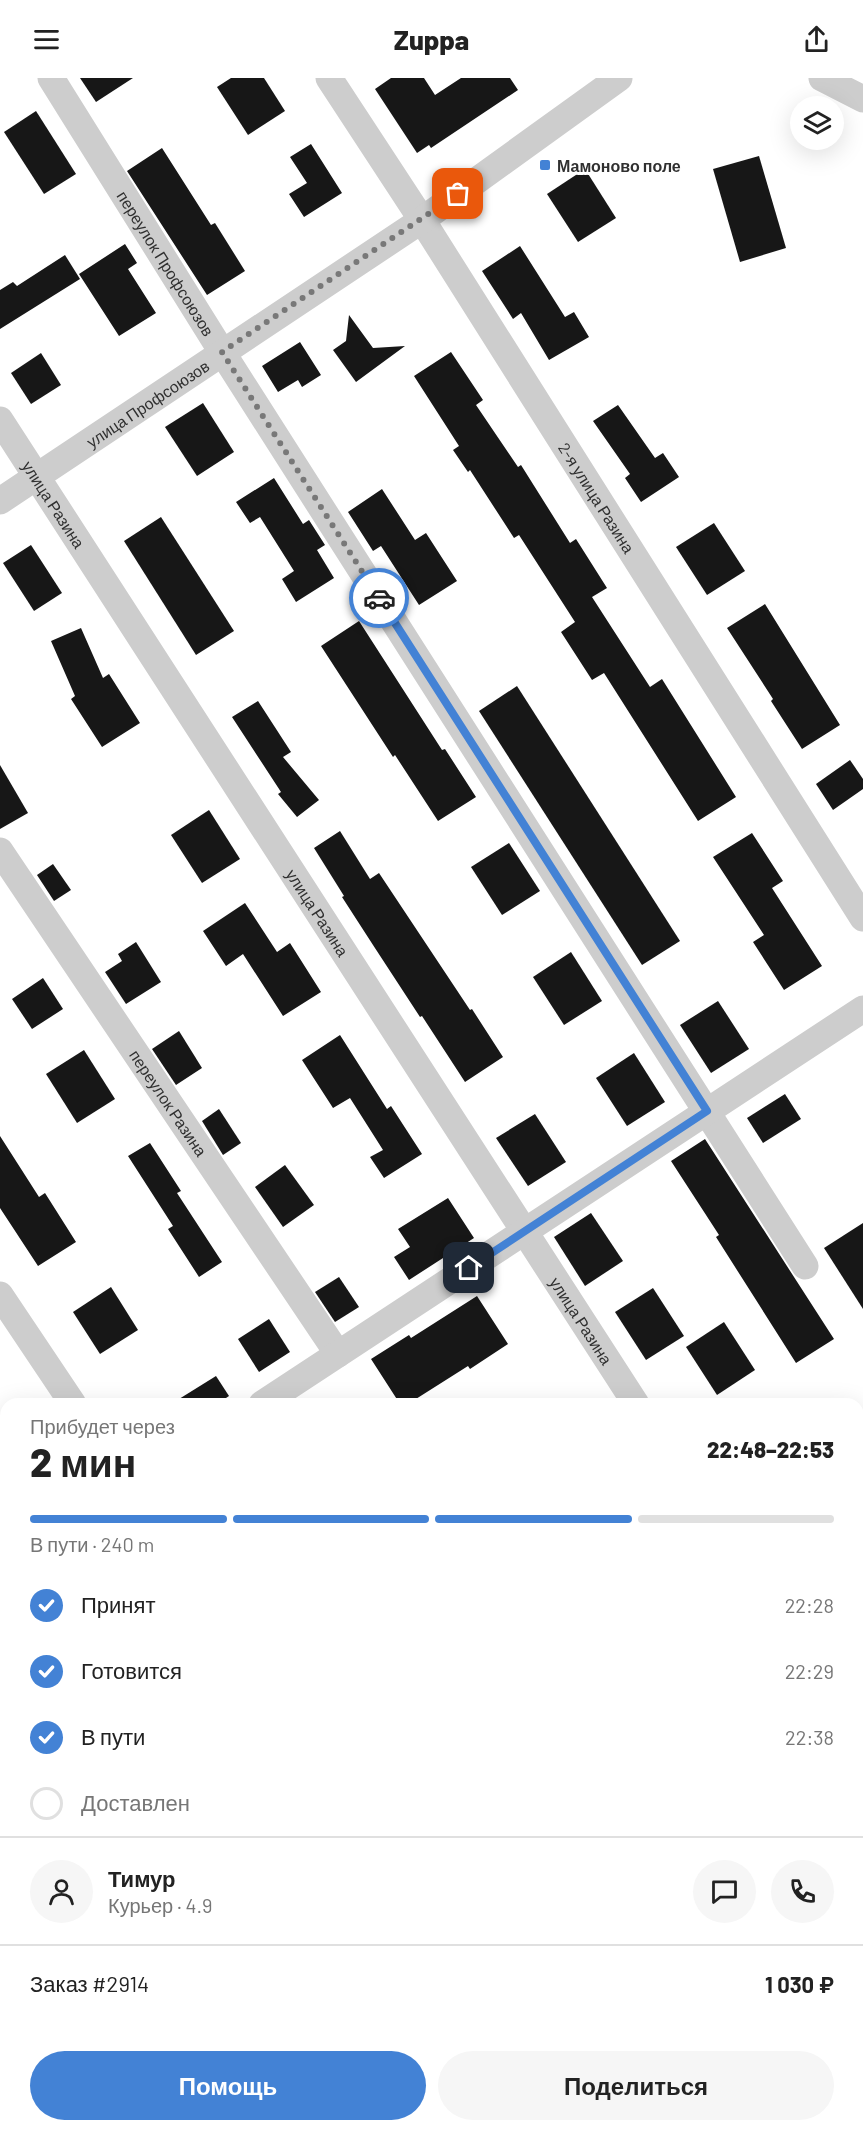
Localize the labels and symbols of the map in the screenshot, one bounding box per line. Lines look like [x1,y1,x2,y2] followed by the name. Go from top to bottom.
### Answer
[557,156,681,175] place label: Мамоново поле
[538,158,552,172] marker: Мамоново поле
[432,168,483,219] pin
[114,187,219,339] street label: переулок Профсоюзов
[82,355,212,451] street label: улица Профсоюзов
[555,439,639,556] street label: 2-я улица Разина
[19,457,89,551] street label: улица Разина
[349,568,409,628] courier
[283,865,353,959] street label: улица Разина
[126,1046,212,1159] street label: переулок Разина
[443,1242,494,1293] pin
[547,1273,617,1368] street label: улица Разина

